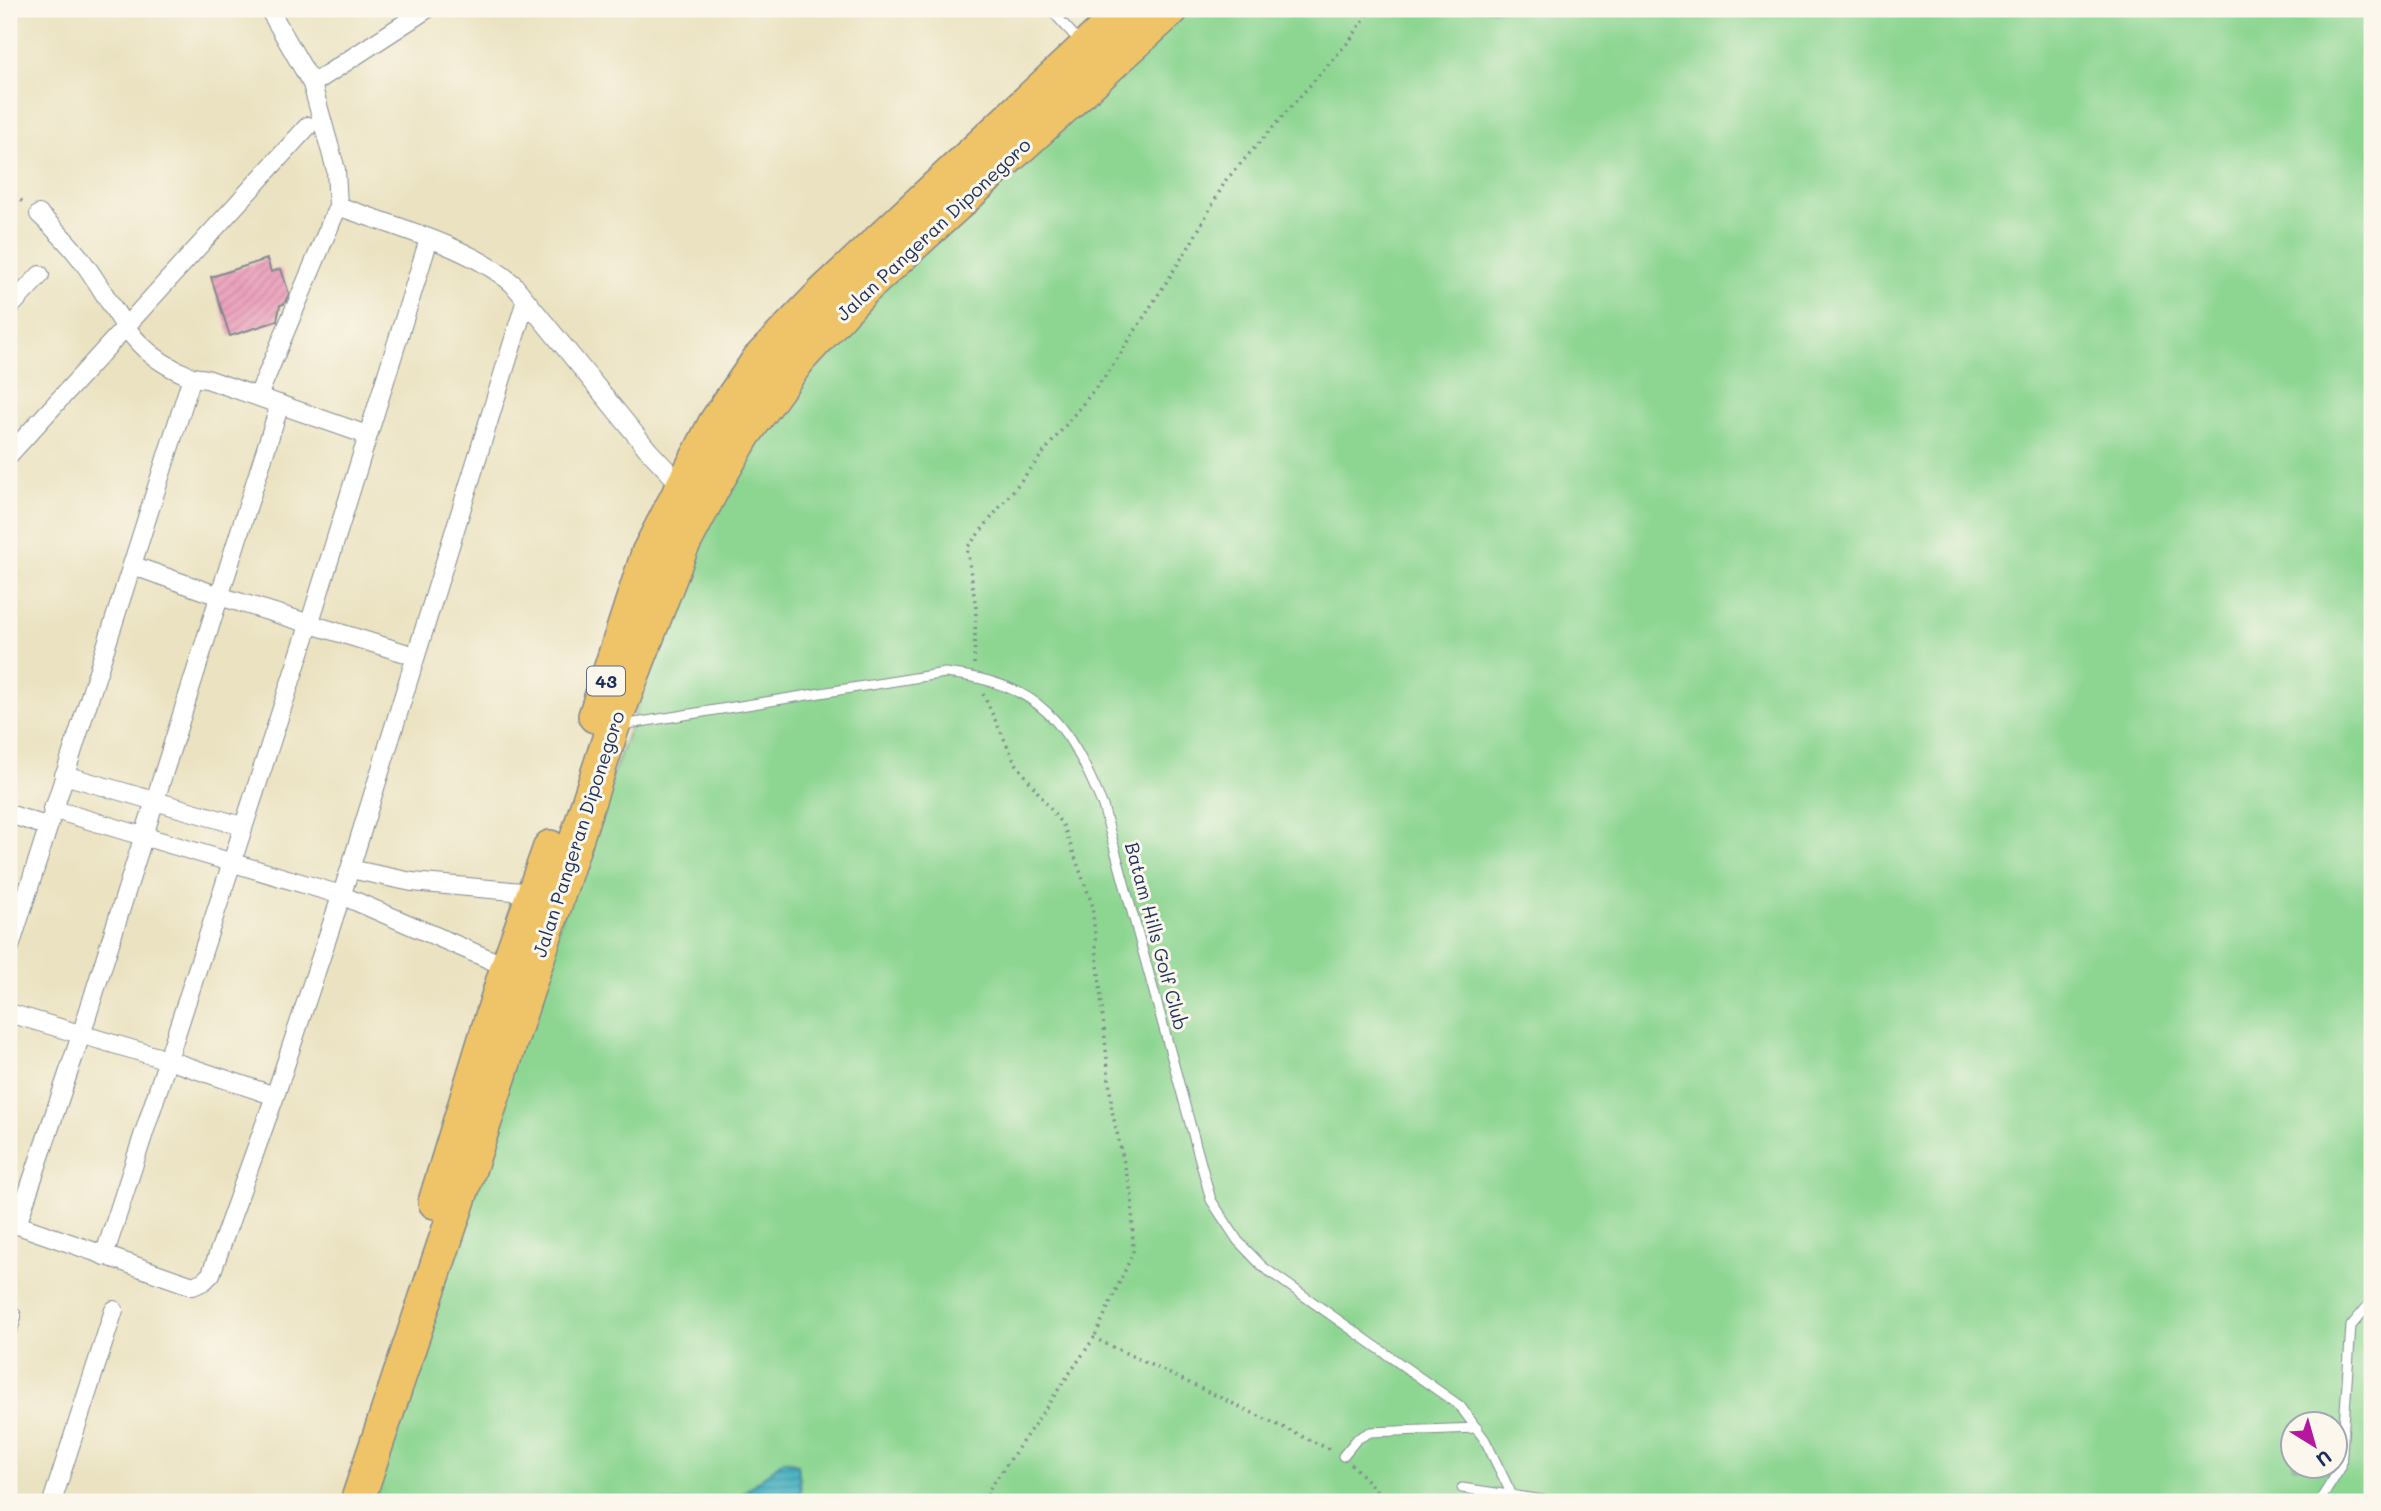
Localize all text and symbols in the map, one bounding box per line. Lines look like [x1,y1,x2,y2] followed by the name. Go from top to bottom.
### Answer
[830,132,1036,326] street label: Jalan Pangeran Diponegoro
[587,666,625,696] road number: 43
[526,708,630,960] street label: Jalan Pangeran Diponegoro
[1120,839,1194,1033] street label: Batam Hills Golf Club
[2280,1410,2350,1480] north arrow
[2312,1445,2337,1473] text: U

